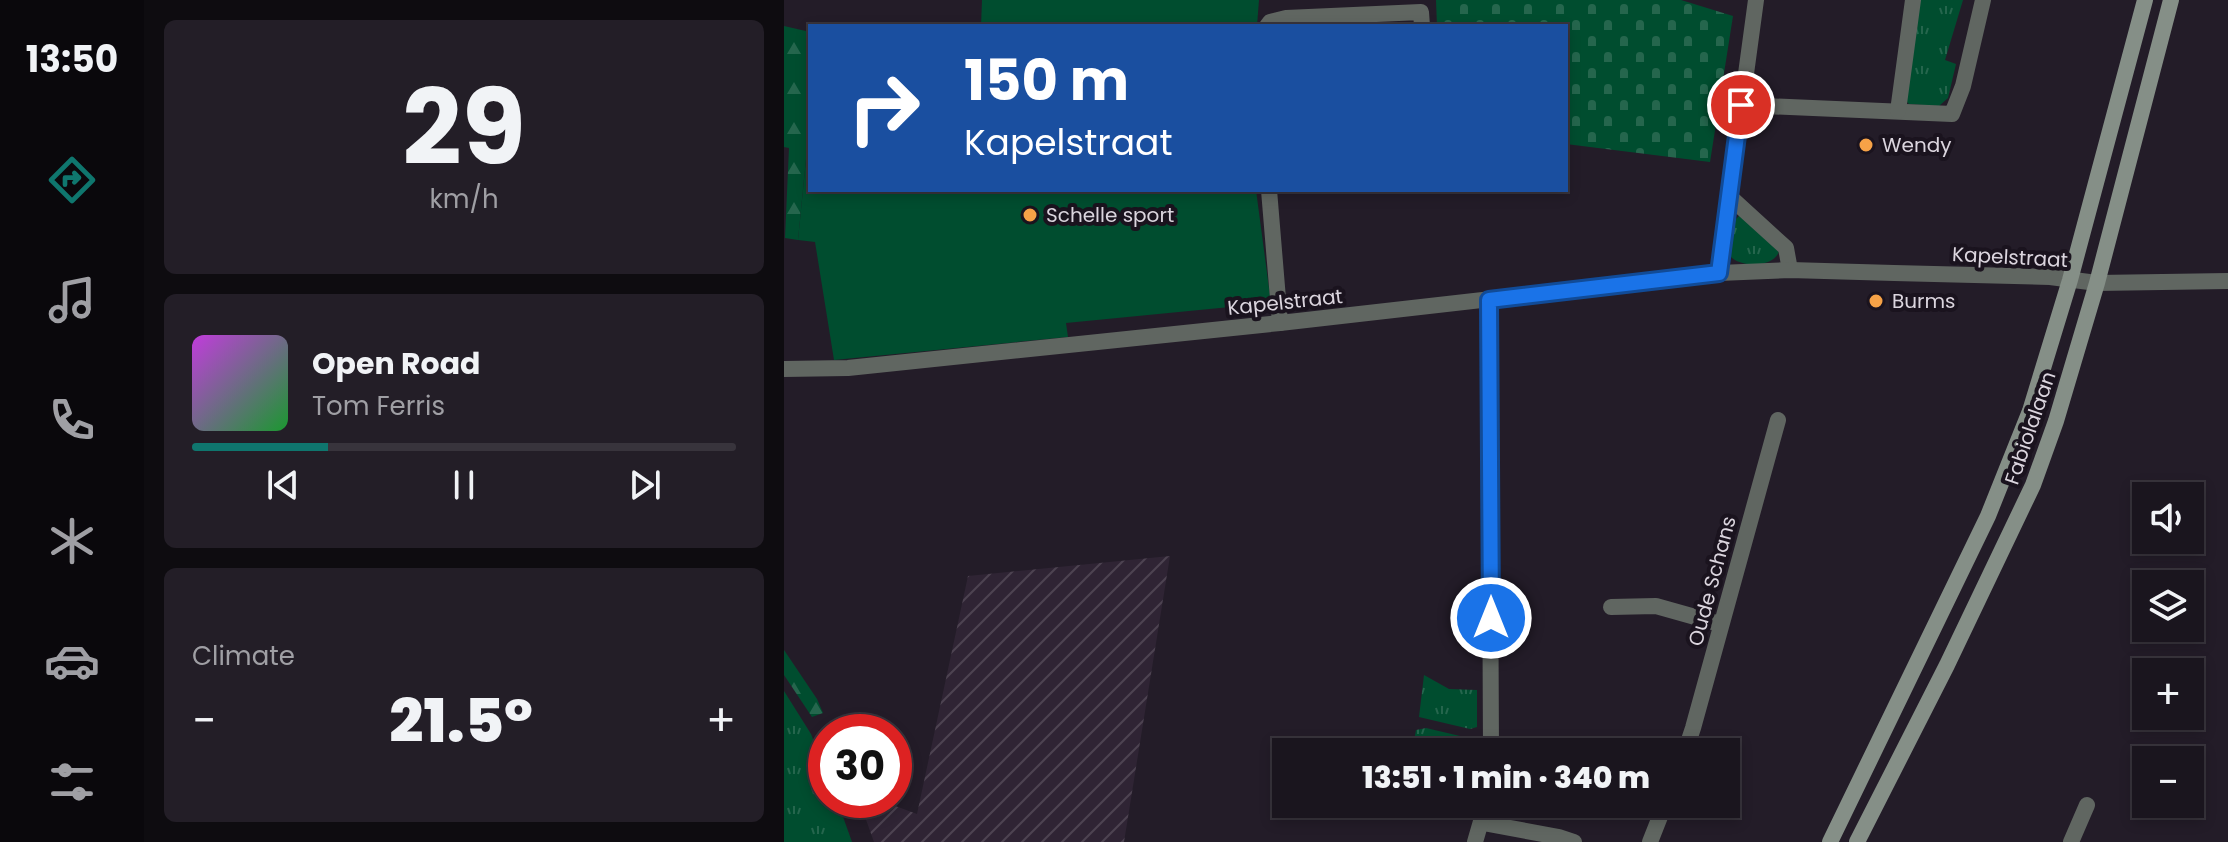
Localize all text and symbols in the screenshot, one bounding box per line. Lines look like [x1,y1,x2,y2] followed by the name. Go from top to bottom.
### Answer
[26,34,118,85] text: 13:50
[964,41,1129,120] text: 150 m
[402,55,526,200] text: 29
[832,56,936,160] icon: right
[1707,71,1775,139] pin
[1719,83,1763,127] icon: arrive
[964,117,1173,168] text: Kapelstraat
[1882,131,1952,159] place label: Wendy
[1857,136,1875,154] marker: Wendy
[44,152,100,208] icon: directions
[429,181,499,217] text: km/h
[1046,201,1174,229] place label: Schelle sport
[1021,206,1039,224] marker: Schelle sport
[1951,240,2069,274] street label: Kapelstraat
[44,272,100,328] icon: music
[1226,282,1344,322] street label: Kapelstraat
[1892,287,1956,315] place label: Burms
[1867,292,1885,310] marker: Burms
[312,342,480,385] text: Open Road
[1998,368,2062,488] street label: Fabiolalaan
[312,388,445,424] text: Tom Ferris
[44,392,100,448] icon: phone
[261,463,305,507] icon: previous
[442,463,486,507] icon: pause
[623,463,667,507] icon: next
[2132,482,2204,818] map controls
[2132,482,2204,554] button: sound
[44,513,100,569] icon: climate
[1681,513,1743,649] street label: Oude Schans
[2132,570,2204,642] button: layers
[1449,576,1533,660] position arrow
[44,633,100,689] icon: car
[192,638,295,674] text: Climate
[2132,658,2204,730] button: +
[389,679,533,763] text: 21.5°
[192,690,216,751] text: −
[706,690,736,751] text: +
[808,714,912,818] speed limit sign: 30
[2132,746,2204,818] button: −
[44,754,100,810] icon: filters
[1362,756,1650,799] text: 13:51 · 1 min · 340 m

